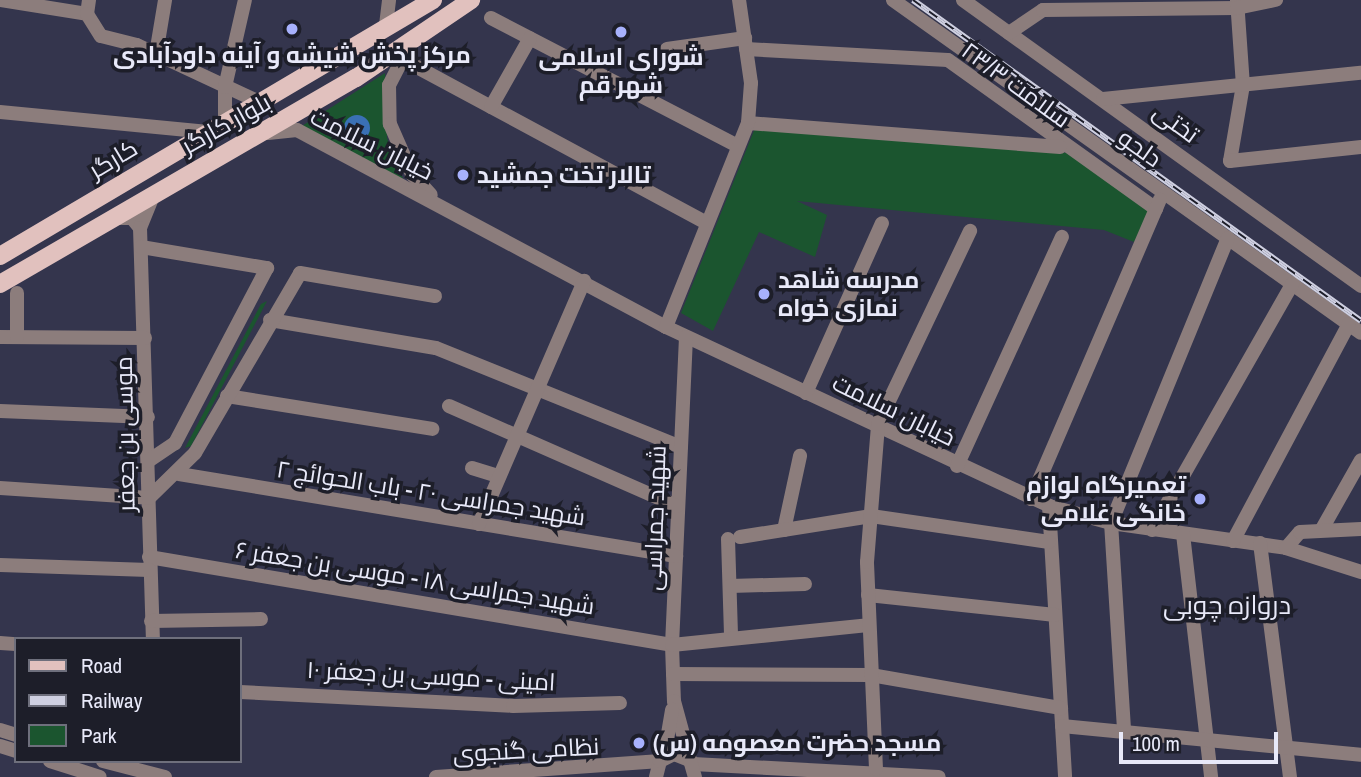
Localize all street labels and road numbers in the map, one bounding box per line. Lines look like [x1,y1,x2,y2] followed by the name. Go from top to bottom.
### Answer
[956,36,1076,134] street label: سلامت ۲۳/۳
[176,88,276,160] street label: بلوار کارگر
[1148,97,1204,149] street label: تختی
[306,102,438,186] street label: خیابان سلامت
[1113,123,1167,173] street label: دلجو
[83,133,143,185] street label: کارگر
[109,356,141,512] street label: موسی بن جعفر
[828,368,960,452] street label: خیابان سلامت
[638,445,672,591] street label: شهید جمراسی
[275,454,587,532] street label: شهید جمراسی ۲۰ - باب الحوائج ۲
[233,535,597,621] street label: شهید جمراسی ۱۸ - موسی بن جعفر ۶
[306,655,556,697] street label: امینی - موسی بن جعفر ۱۰
[452,732,600,768] street label: نظامی گنجوی

